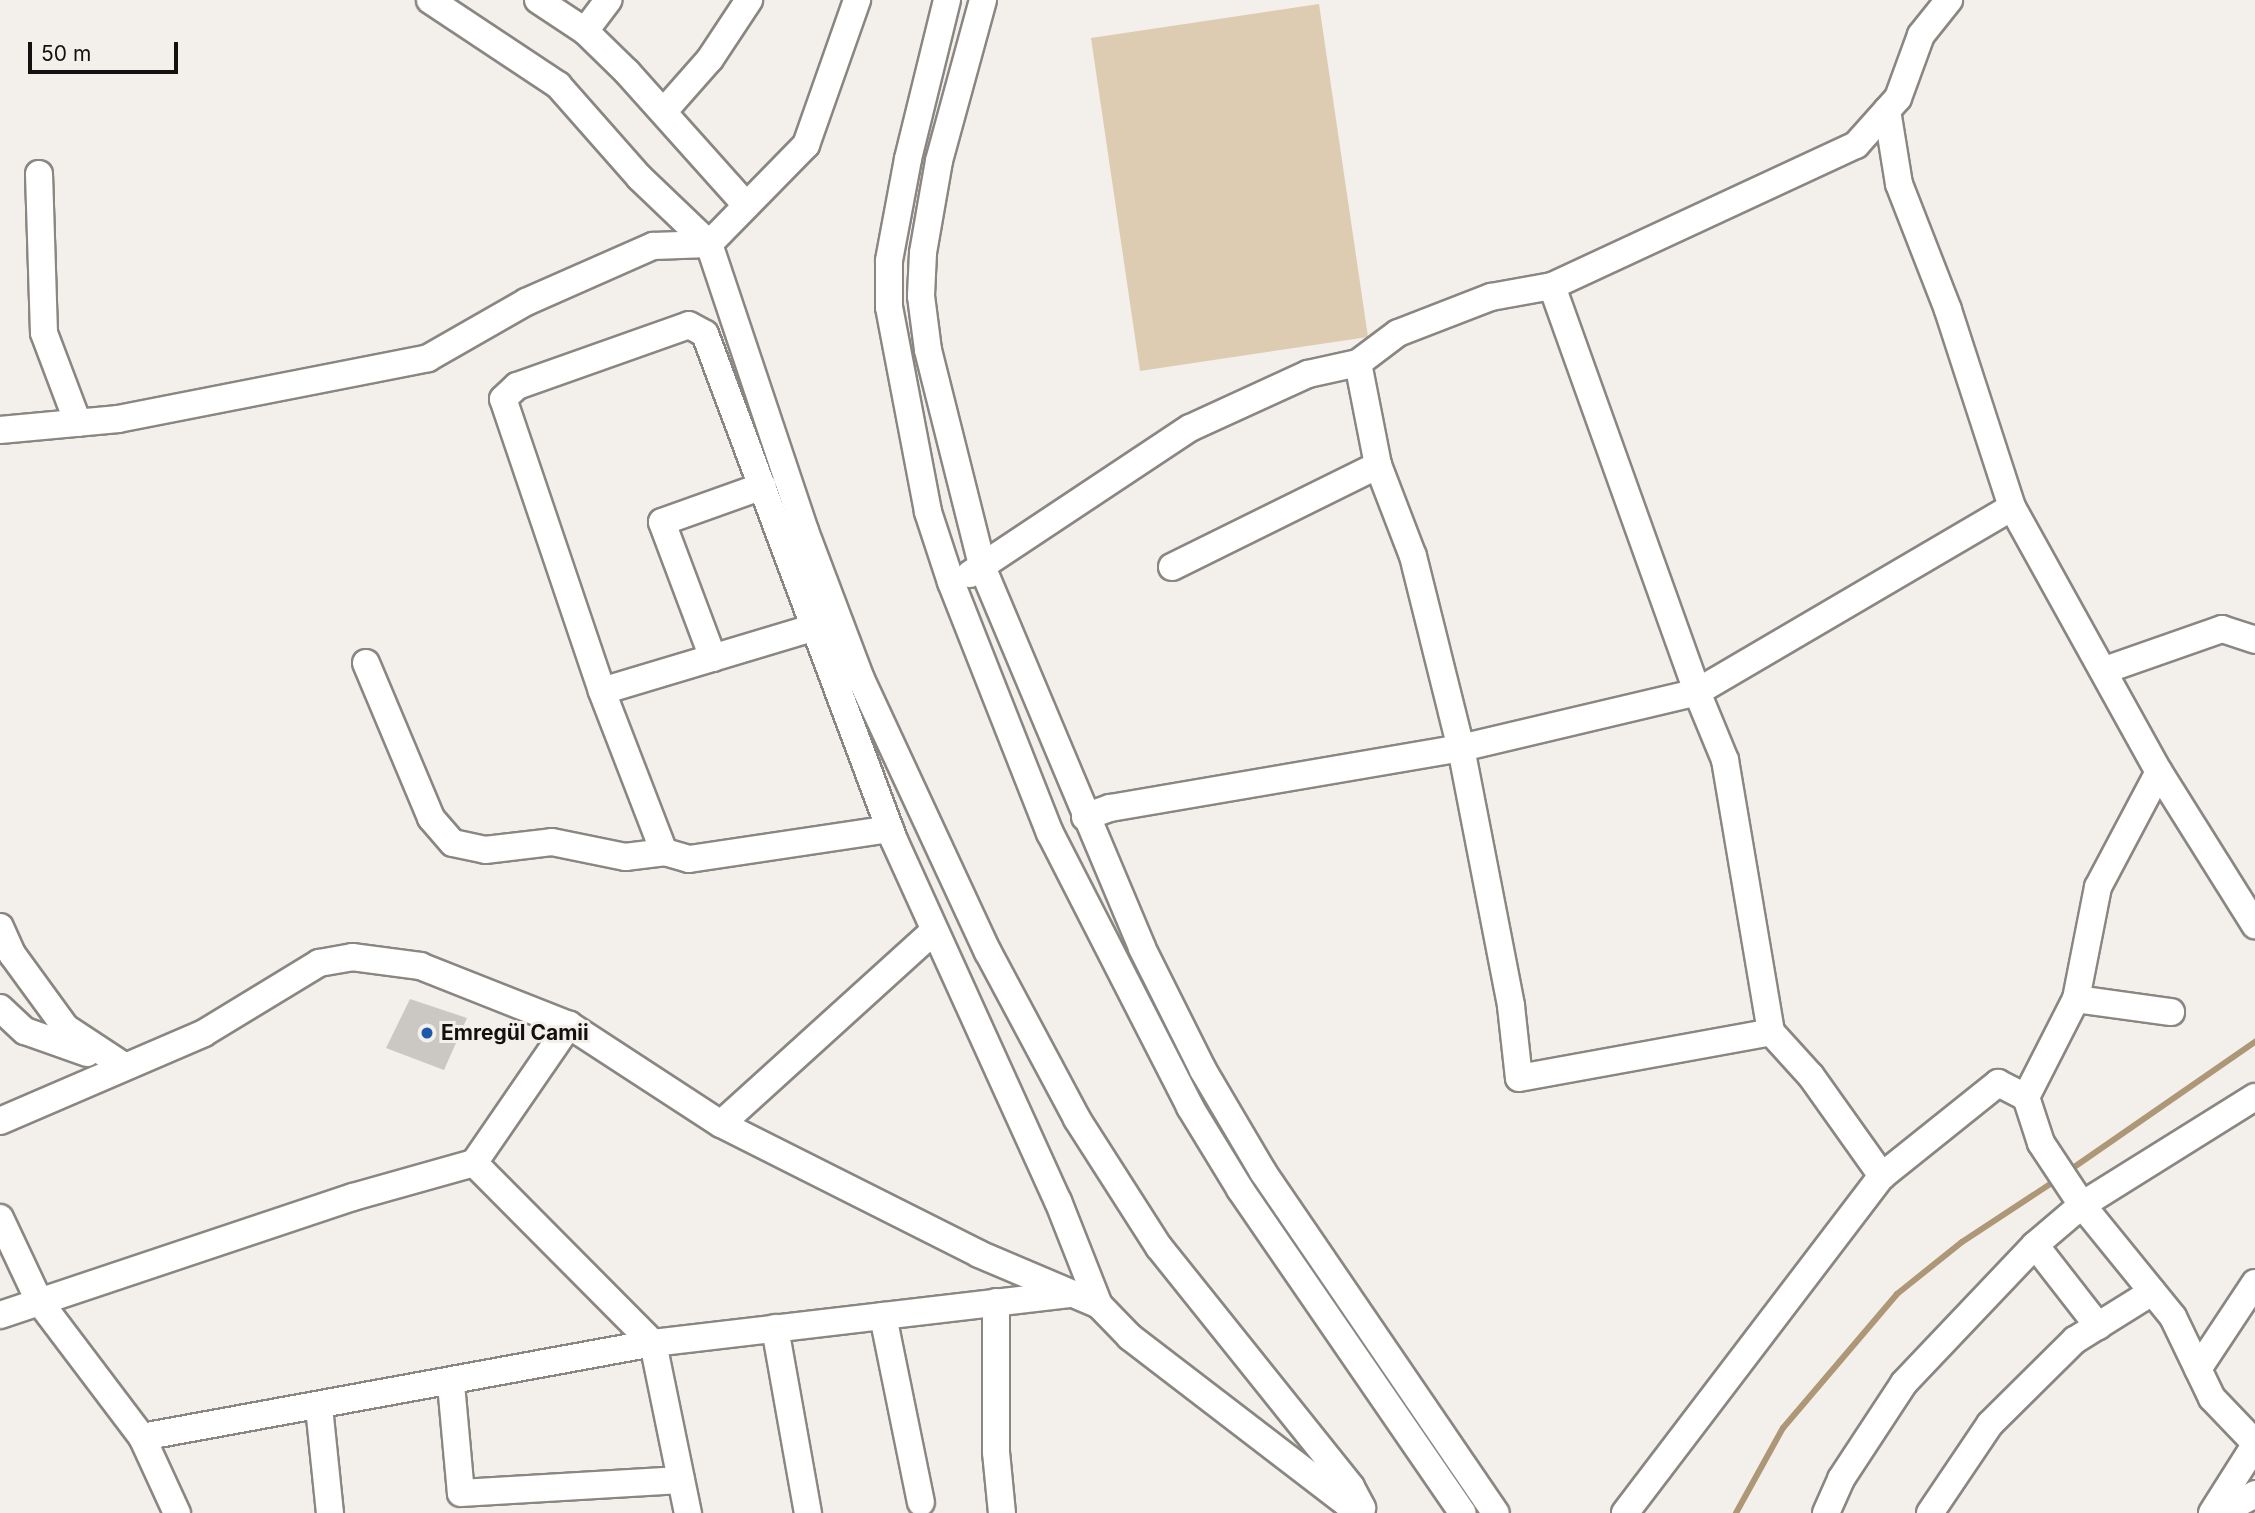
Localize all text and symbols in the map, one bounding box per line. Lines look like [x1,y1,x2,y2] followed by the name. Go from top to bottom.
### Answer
[32,28,182,72] scale bar
[41,41,91,66] text: 50 m
[441,1020,589,1046] place label: Emregül Camii
[419,1025,435,1041] marker: Emregül Camii

